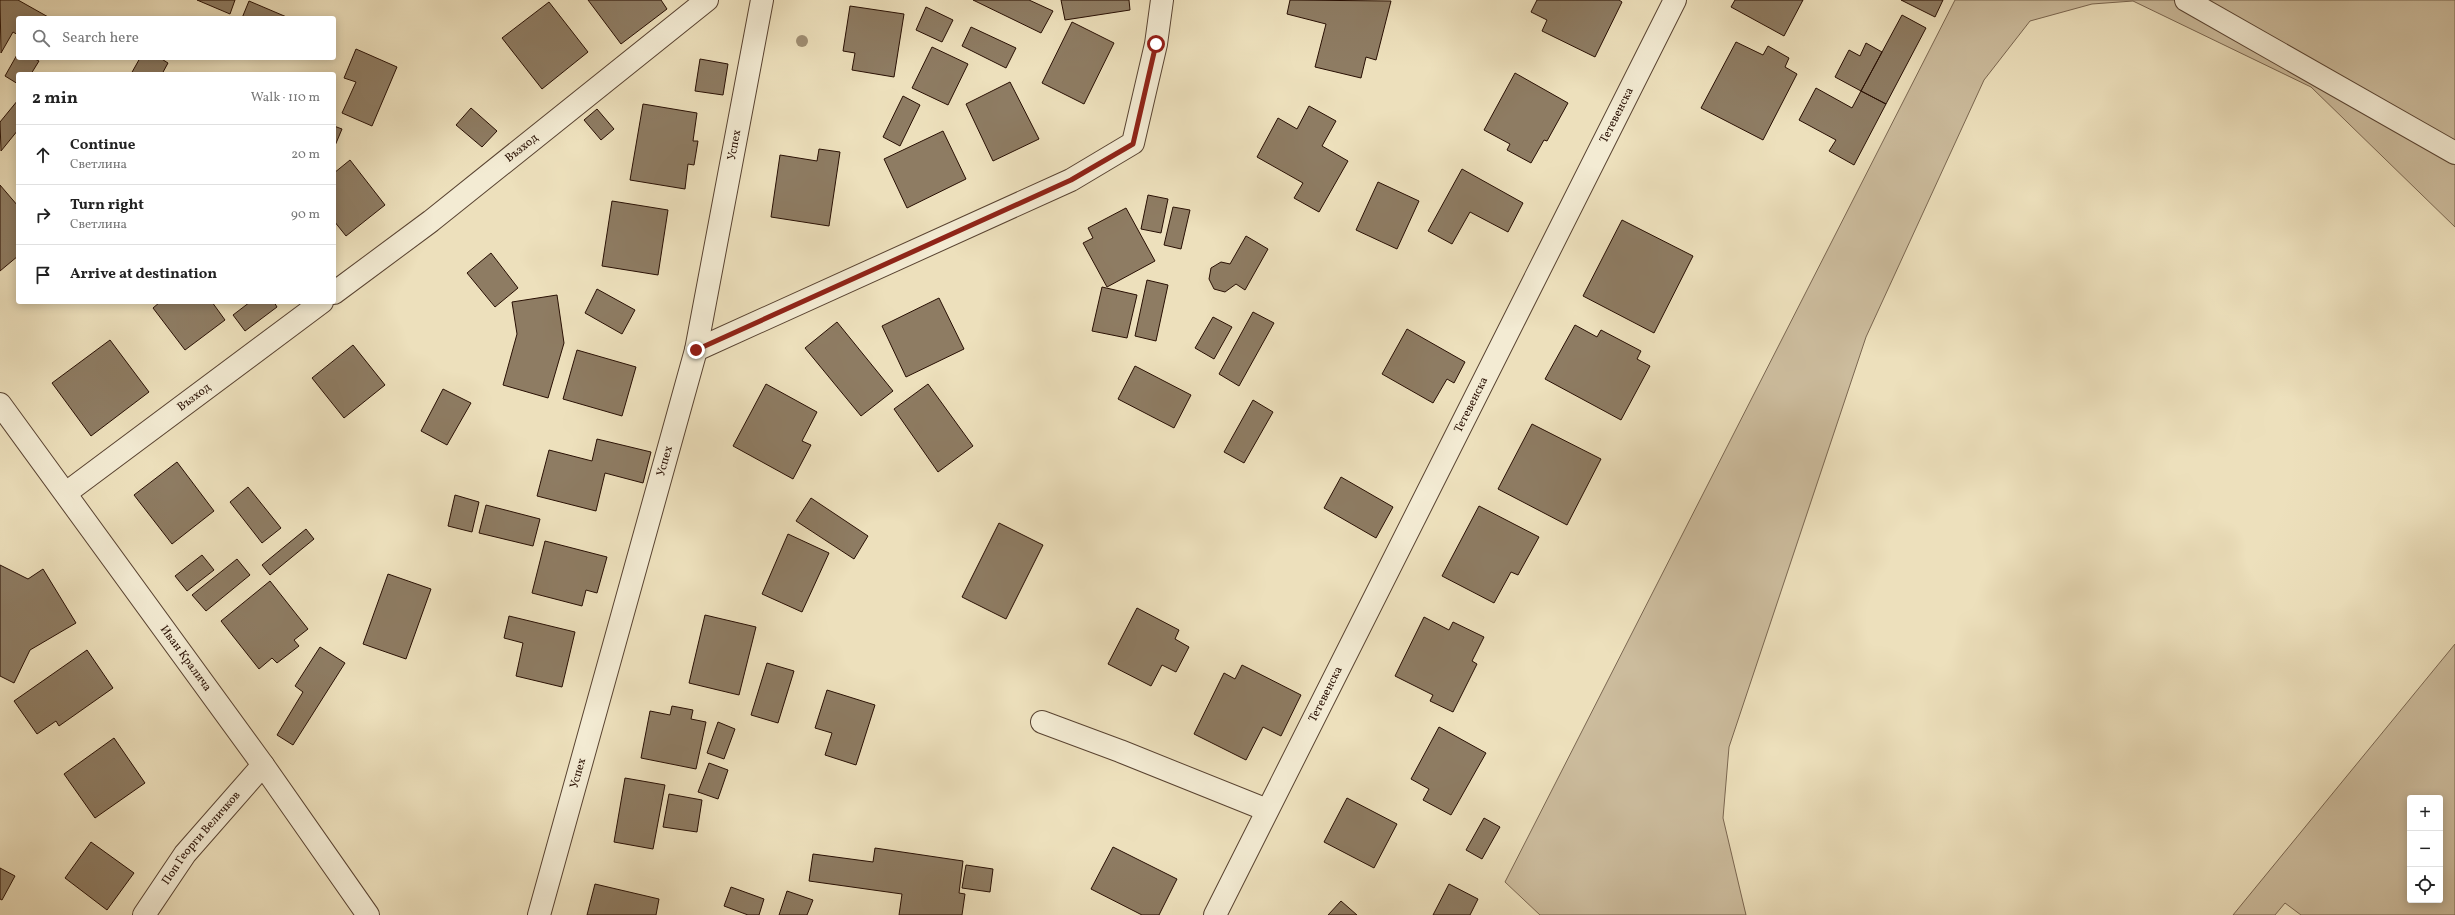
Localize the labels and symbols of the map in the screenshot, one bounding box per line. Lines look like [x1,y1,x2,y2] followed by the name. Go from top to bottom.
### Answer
[1147,35,1165,53] route start
[1596,85,1638,146] street label: Тетевенска
[724,128,745,162] street label: Успех
[502,130,542,167] street label: Възход
[687,341,705,359] route end
[1451,374,1492,435] street label: Тетевенска
[174,379,214,415] street label: Възход
[653,444,677,478] street label: Успех
[156,622,215,695] street label: Иван Кралича
[1305,664,1347,725] street label: Тетевенска
[567,756,590,790] street label: Успех
[158,788,244,888] street label: Поп Георги Величков

